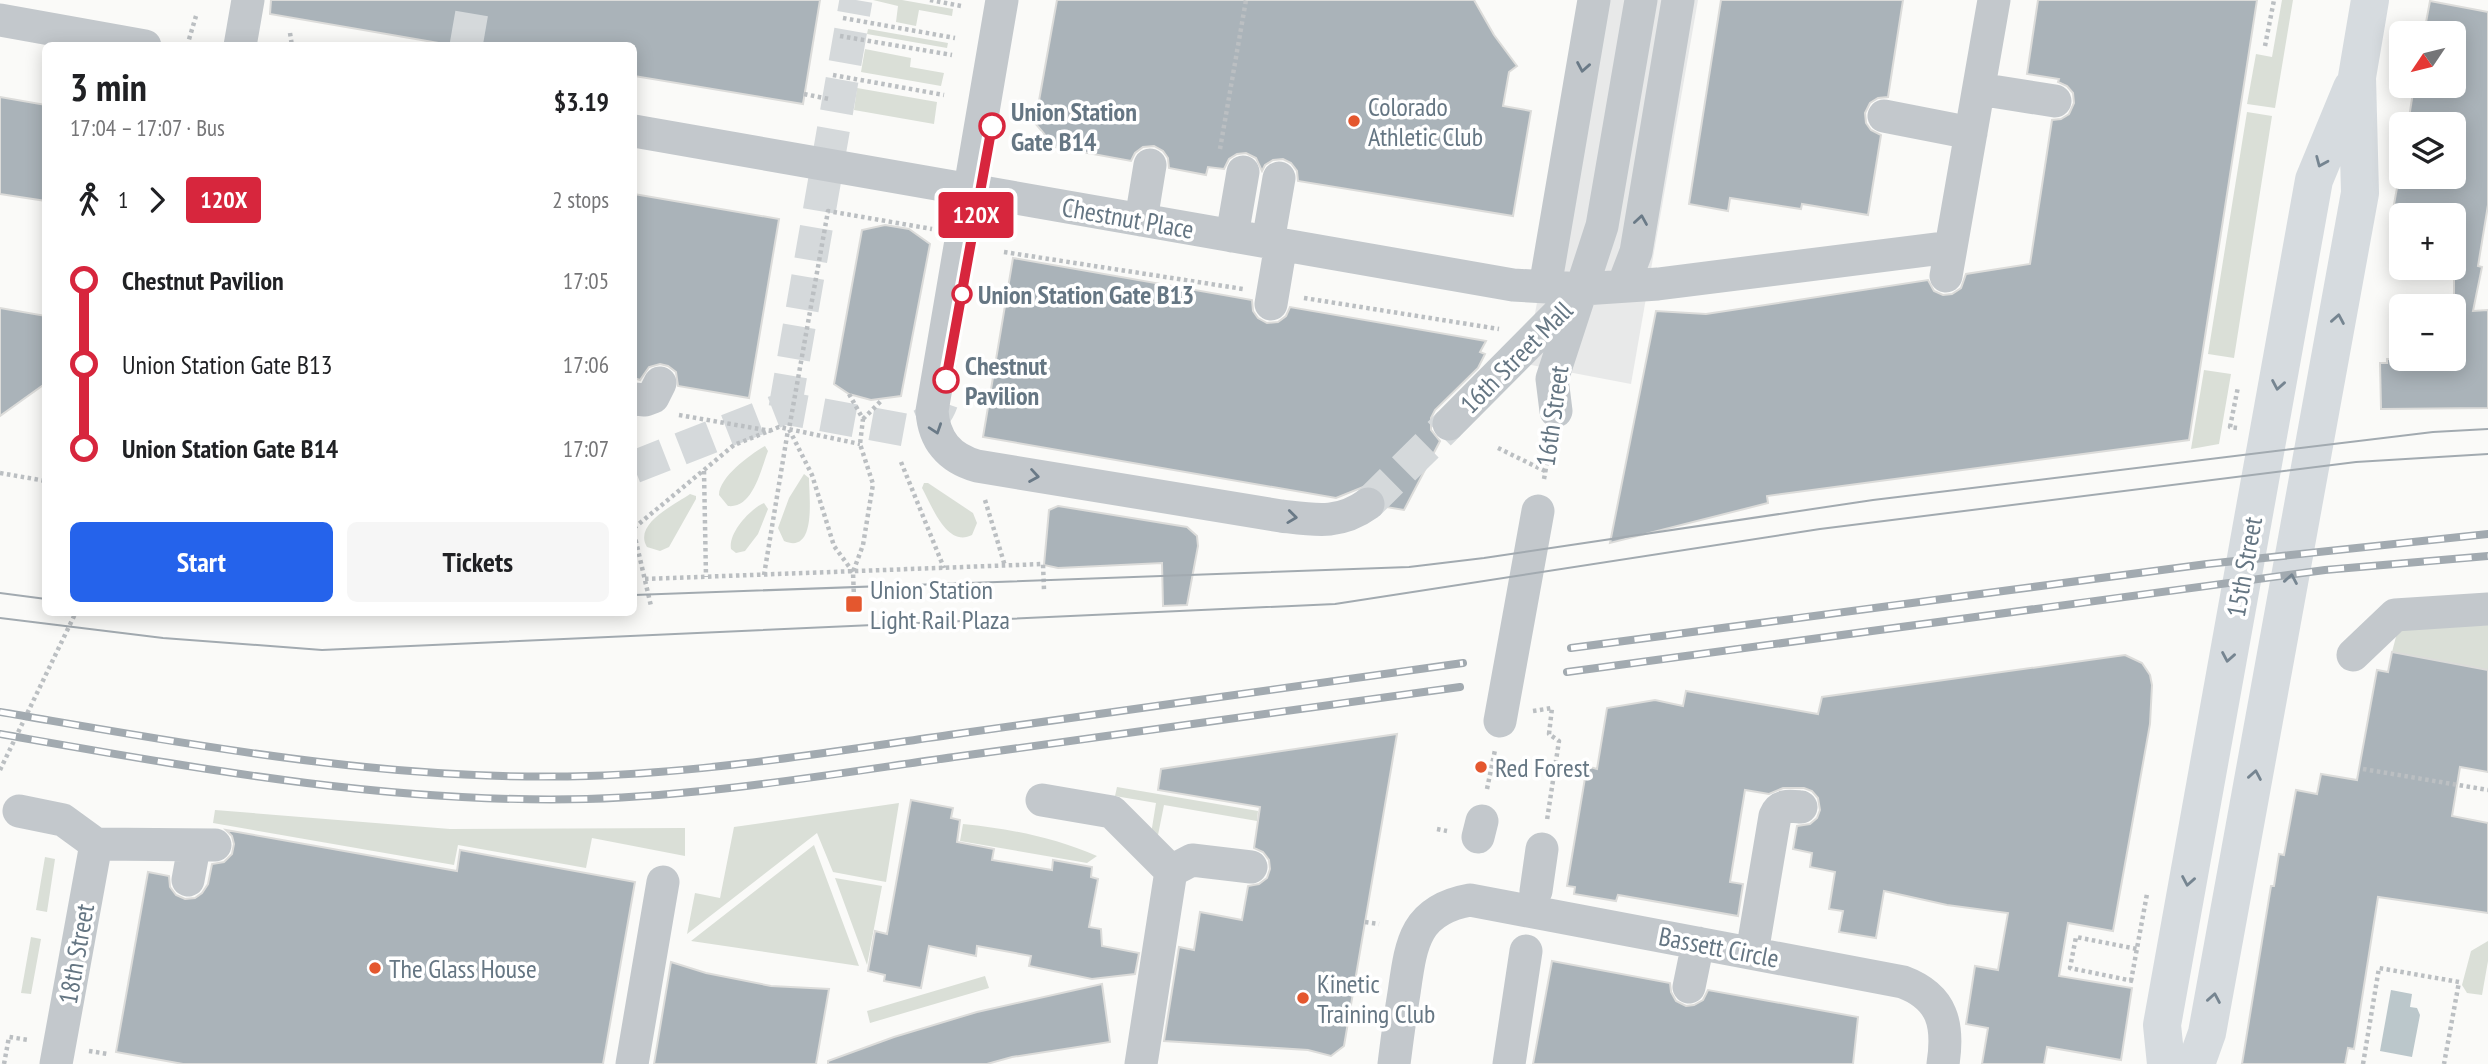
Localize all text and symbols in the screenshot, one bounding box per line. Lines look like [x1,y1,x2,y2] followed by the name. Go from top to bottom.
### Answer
[2389,21,2466,98] north arrow
[2389,21,2466,371] map controls
[1576,61,1591,73] one-way arrow
[70,62,147,111] text: 3 min
[554,85,609,118] text: $3.19
[1368,90,1483,153] place label: Colorado Athletic Club
[1011,95,1137,158] place label: Union Station Gate B14
[2389,112,2466,189] button: layers
[70,113,225,142] text: 17:04 – 17:07 · Bus
[979,113,1005,139] marker: Union Station Gate B14
[1346,113,1362,129] marker: Colorado Athletic Club
[2315,155,2329,167] one-way arrow
[70,181,108,219] icon: walk
[138,181,176,219] icon: forward
[200,184,247,215] text: 120X
[118,185,128,214] text: 1
[552,185,609,214] text: 2 stops
[1060,190,1196,246] street label: Chestnut Place
[927,192,1025,238] line badge: 120X
[952,199,1000,230] text: 120X
[2389,203,2466,280] button: +
[1633,214,1648,226] one-way arrow
[122,264,284,297] text: Chestnut Pavilion
[563,266,609,295] text: 17:05
[978,278,1194,311] place label: Union Station Gate B13
[952,284,972,304] marker: Union Station Gate B13
[1453,294,1579,420] street label: 16th Street Mall
[2389,294,2466,371] button: −
[2330,313,2345,324] one-way arrow
[122,348,332,381] text: Union Station Gate B13
[965,349,1048,412] place label: Chestnut Pavilion
[563,350,609,379] text: 17:06
[1530,364,1574,468] street label: 16th Street
[933,367,959,393] marker: Chestnut Pavilion
[2271,379,2286,391] one-way arrow
[928,423,942,435] one-way arrow
[122,432,338,465] text: Union Station Gate B14
[563,434,609,463] text: 17:07
[1028,468,1040,483] one-way arrow
[1287,510,1298,525] one-way arrow
[2219,514,2269,620] street label: 15th Street
[70,522,333,602] button: Start
[347,522,609,602] button: Tickets
[870,573,1010,636] place label: Union Station Light Rail Plaza
[2282,573,2297,585] one-way arrow
[844,594,864,614] marker: Union Station Light Rail Plaza
[2221,651,2236,663] one-way arrow
[1495,751,1590,784] place label: Red Forest
[1473,759,1489,775] marker: Red Forest
[2246,769,2261,781] one-way arrow
[2181,875,2196,887] one-way arrow
[51,901,101,1007] street label: 18th Street
[1656,919,1782,975] street label: Bassett Circle
[389,952,537,985] place label: The Glass House
[367,960,383,976] marker: The Glass House
[1317,967,1435,1030] place label: Kinetic Training Club
[1295,990,1311,1006] marker: Kinetic Training Club
[2205,992,2220,1004] one-way arrow

